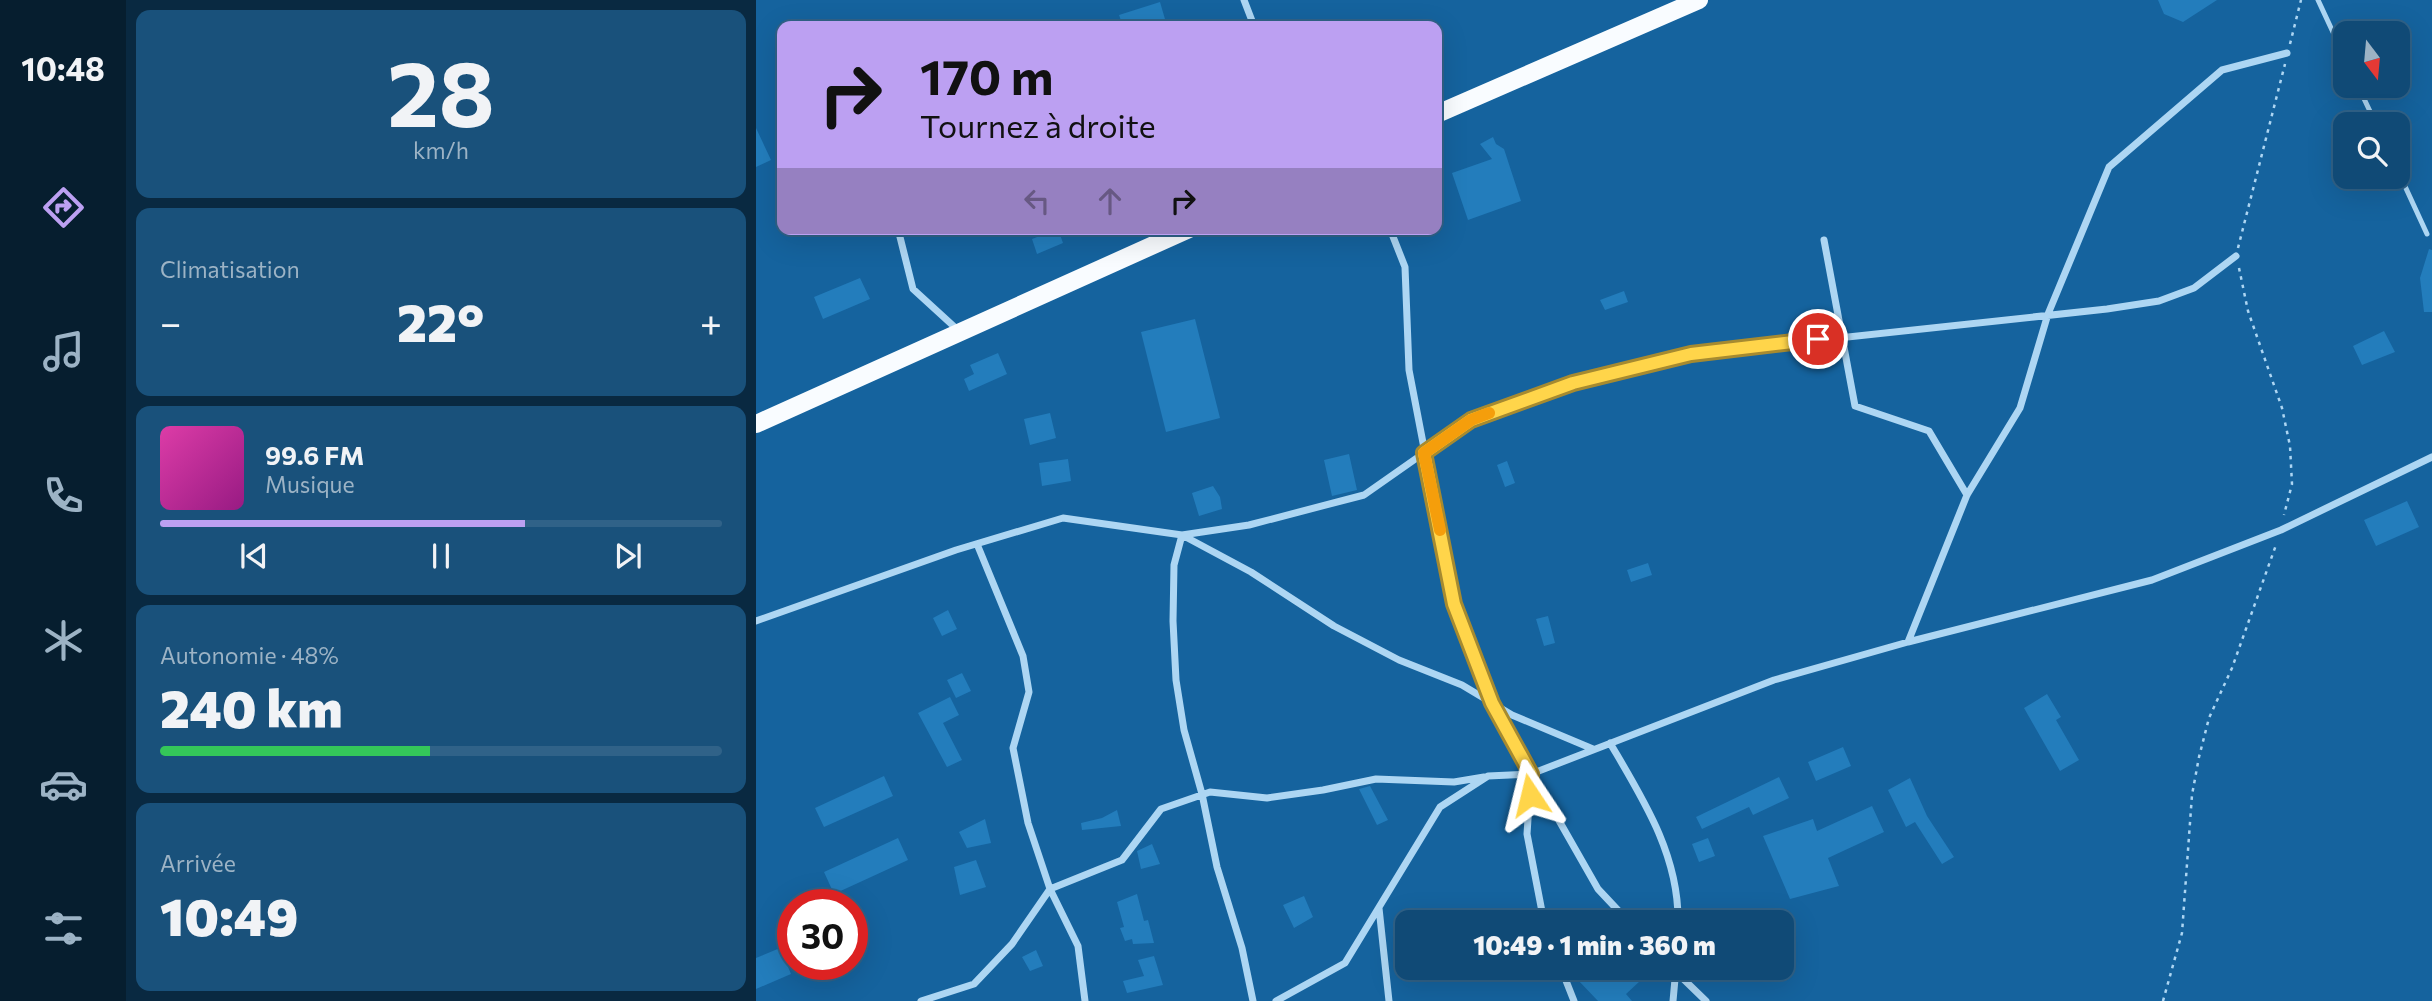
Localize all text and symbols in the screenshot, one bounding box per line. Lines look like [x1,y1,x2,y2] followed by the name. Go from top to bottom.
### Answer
[2333,21,2410,98] north arrow
[2333,21,2410,189] map controls
[387,34,495,146] text: 28
[920,45,1053,105] text: 170 m
[21,48,105,88] text: 10:48
[805,49,896,140] icon: right
[920,105,1156,145] text: Tournez à droite
[2333,112,2410,189] button: search
[413,136,469,164] text: km/h
[1018,182,1056,220] icon: left
[1091,182,1129,220] icon: ahead
[1164,182,1202,220] icon: right
[39,183,88,232] icon: directions
[160,255,300,283] text: Climatisation
[397,289,484,353] text: 22°
[160,298,182,345] text: −
[700,298,722,345] text: +
[1788,309,1848,369] pin
[1799,320,1837,358] icon: arrive
[39,327,88,376] icon: music
[265,439,364,470] text: 99.6 FM
[265,470,355,498] text: Musique
[39,471,88,520] icon: phone
[235,537,273,575] icon: previous
[422,537,460,575] icon: pause
[609,537,647,575] icon: next
[39,616,88,665] icon: climate
[160,641,339,669] text: Autonomie · 48%
[160,675,343,739] text: 240 km
[1493,758,1567,832] position arrow
[39,760,88,809] icon: car
[160,849,236,877] text: Arrivée
[160,883,298,947] text: 10:49
[777,889,868,980] speed limit sign: 30
[39,904,88,953] icon: filters
[1473,929,1716,960] text: 10:49 · 1 min · 360 m

